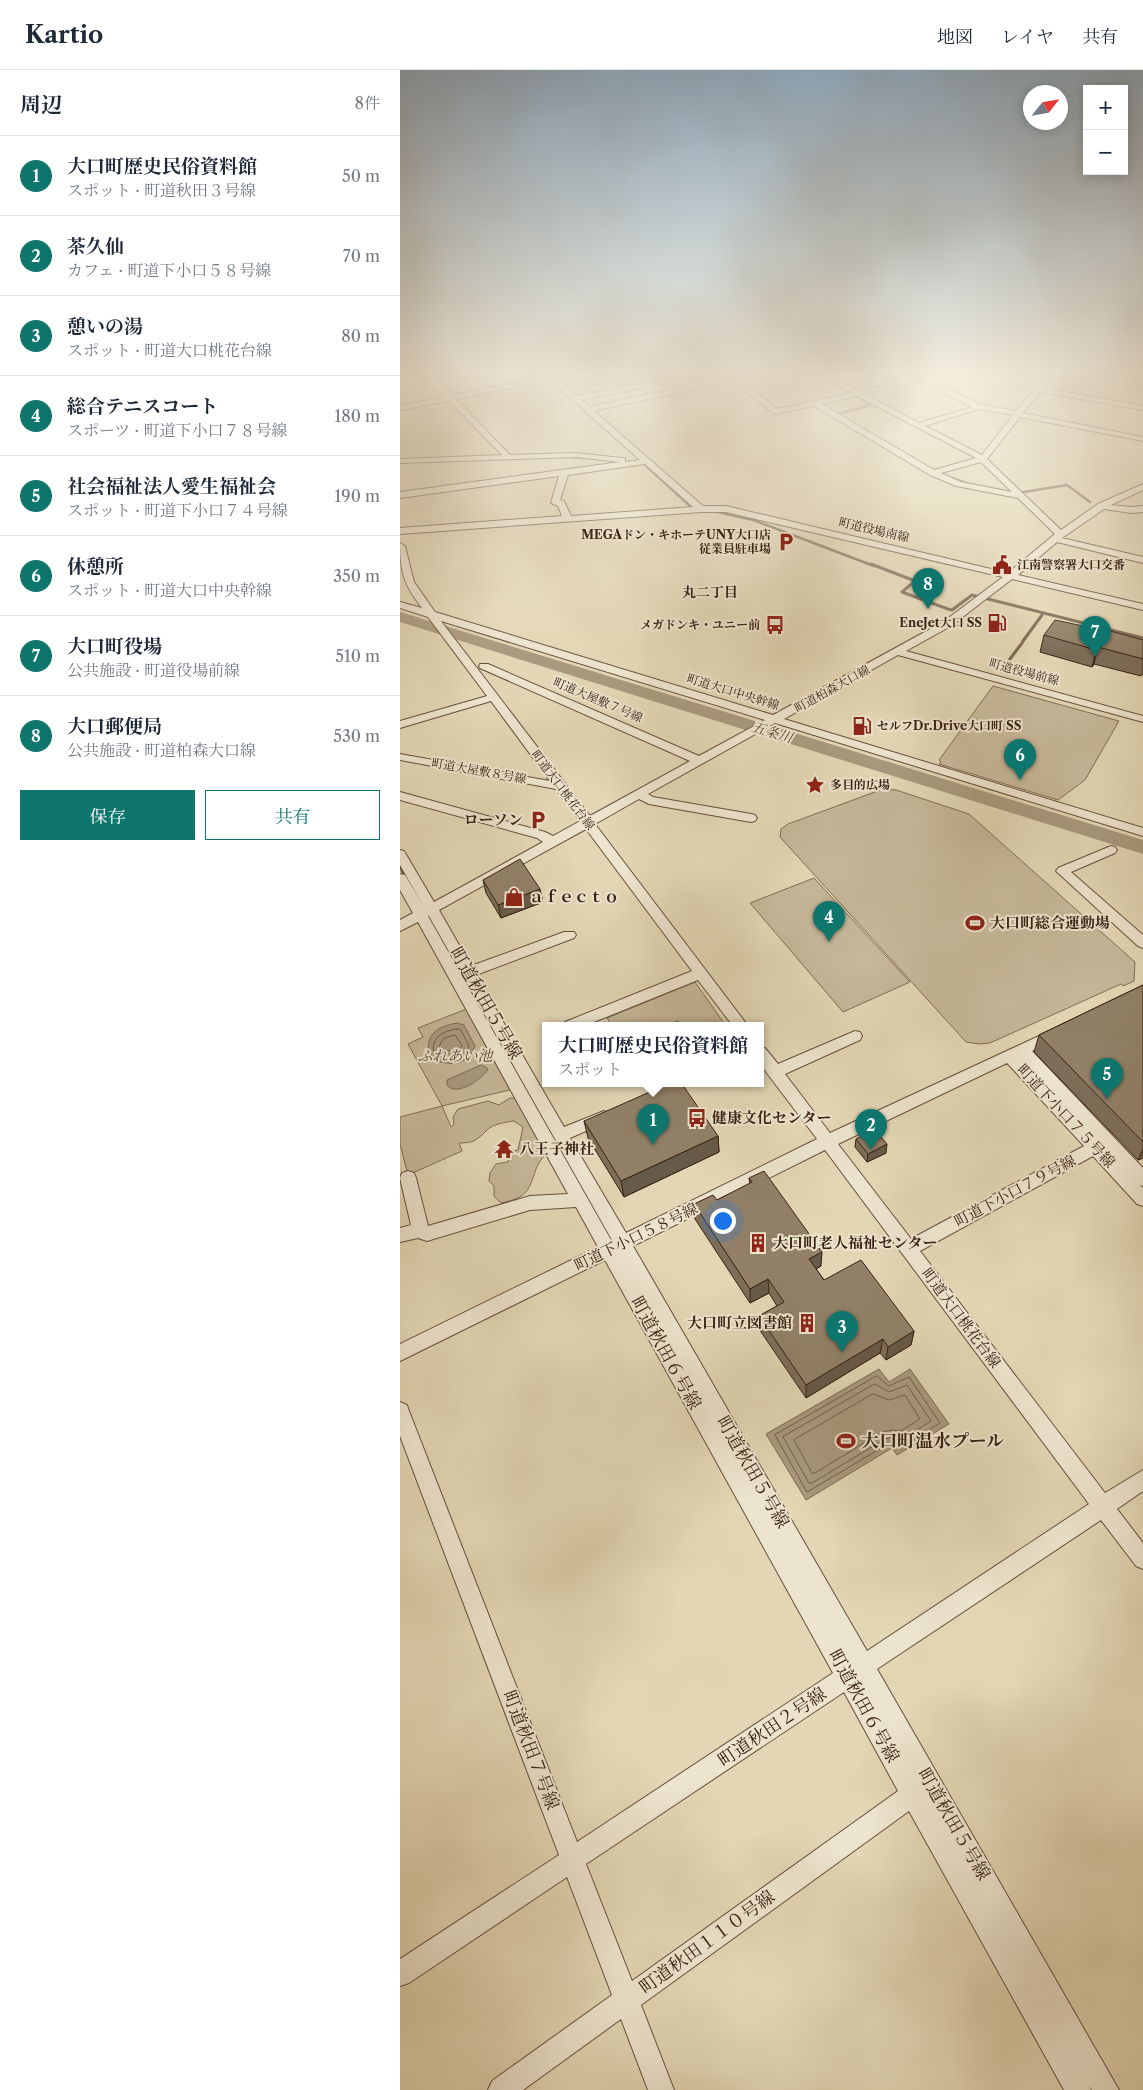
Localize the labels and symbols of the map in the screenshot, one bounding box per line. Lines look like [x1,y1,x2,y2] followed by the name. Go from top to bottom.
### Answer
[1023,85,1068,130] north arrow
[837,514,911,545] street label: 町道役場南線
[581,527,771,556] place label: MEGAドン・キホーテUNY大口店 従業員駐車場
[775,531,797,553] parking icon: MEGAドン・キホーテUNY大口店 従業員駐車場
[991,554,1013,576] public building icon: 江南警察署大口交番
[1017,557,1125,572] place label: 江南警察署大口交番
[912,568,944,609] pin: 8
[682,583,738,601] district label: 丸二丁目
[986,612,1008,634] fuel station icon: EneJet大口 SS
[764,614,786,636] bus stop icon: メガドンキ・ユニー前
[899,615,982,630] place label: EneJet大口 SS
[1079,616,1111,657] pin: 7
[640,617,760,632] place label: メガドンキ・ユニー前
[987,655,1061,688] street label: 町道役場前線
[791,662,872,715] street label: 町道柏森大口線
[685,670,781,713] street label: 町道大口中央幹線
[551,674,645,725] street label: 町道大屋敷７号線
[851,715,873,737] fuel station icon: セルフDr.Drive大口町 SS
[749,717,797,747] water label: 五条川
[877,718,1022,733] place label: セルフDr.Drive大口町 SS
[1004,739,1036,780] pin: 6
[529,747,598,833] street label: 町道大口桃花台線
[431,755,528,786] street label: 町道大屋敷８号線
[804,774,826,796] place icon: 多目的広場
[830,777,890,792] place label: 多目的広場
[527,809,549,831] parking icon: ローソン
[464,810,523,829] place label: ローソン
[503,886,525,908] shop icon: ａｆｅｃｔｏ
[529,887,619,906] place label: ａｆｅｃｔｏ
[813,901,845,942] pin: 4
[964,912,986,934] sports icon: 大口町総合運動場
[990,913,1110,932] place label: 大口町総合運動場
[445,943,527,1063] street label: 町道秋田５号線
[417,1046,494,1065] park label: ふれあい池
[1091,1058,1123,1099] pin: 5
[1013,1060,1119,1172] street label: 町道下小口７５号線
[637,1104,669,1145] pin: 1
[686,1107,708,1129] bus stop icon: 健康文化センター
[712,1108,831,1127] place label: 健康文化センター
[855,1109,887,1150] pin: 2
[493,1138,515,1160] temple icon: 八王子神社
[519,1139,594,1158] place label: 八王子神社
[951,1150,1079,1231] street label: 町道下小口７９号線
[571,1198,701,1275] street label: 町道下小口５８号線
[710,1208,736,1234] your location
[747,1232,769,1254] building icon: 大口町老人福祉センター
[773,1233,937,1252] place label: 大口町老人福祉センター
[918,1264,1005,1371] street label: 町道大口桃花台線
[626,1293,706,1413] street label: 町道秋田６号線
[826,1311,858,1352] pin: 3
[796,1312,818,1334] building icon: 大口町立図書館
[687,1313,792,1332] place label: 大口町立図書館
[712,1412,794,1532] street label: 町道秋田５号線
[835,1430,857,1452] sports icon: 大口町温水プール
[861,1430,1004,1452] place label: 大口町温水プール
[824,1646,904,1766] street label: 町道秋田６号線
[714,1683,830,1771] street label: 町道秋田２号線
[498,1687,564,1813] street label: 町道秋田７号線
[913,1764,995,1884] street label: 町道秋田５号線
[635,1885,779,1999] street label: 町道秋田１１０号線

